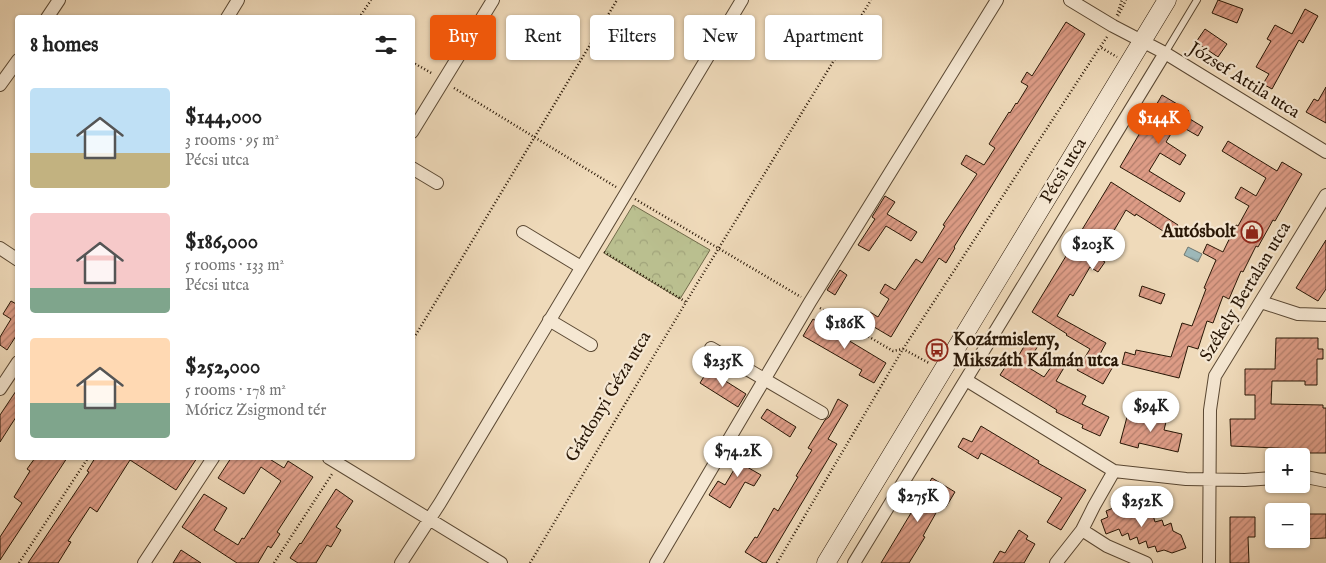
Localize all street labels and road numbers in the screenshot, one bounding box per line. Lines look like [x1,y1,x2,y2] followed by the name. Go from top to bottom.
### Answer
[1182,37,1304,125] street label: József Attila utca
[1036,134,1093,208] street label: Pécsi utca
[1195,218,1297,366] street label: Székely Bertalan utca
[561,327,657,467] street label: Gárdonyi Géza utca

